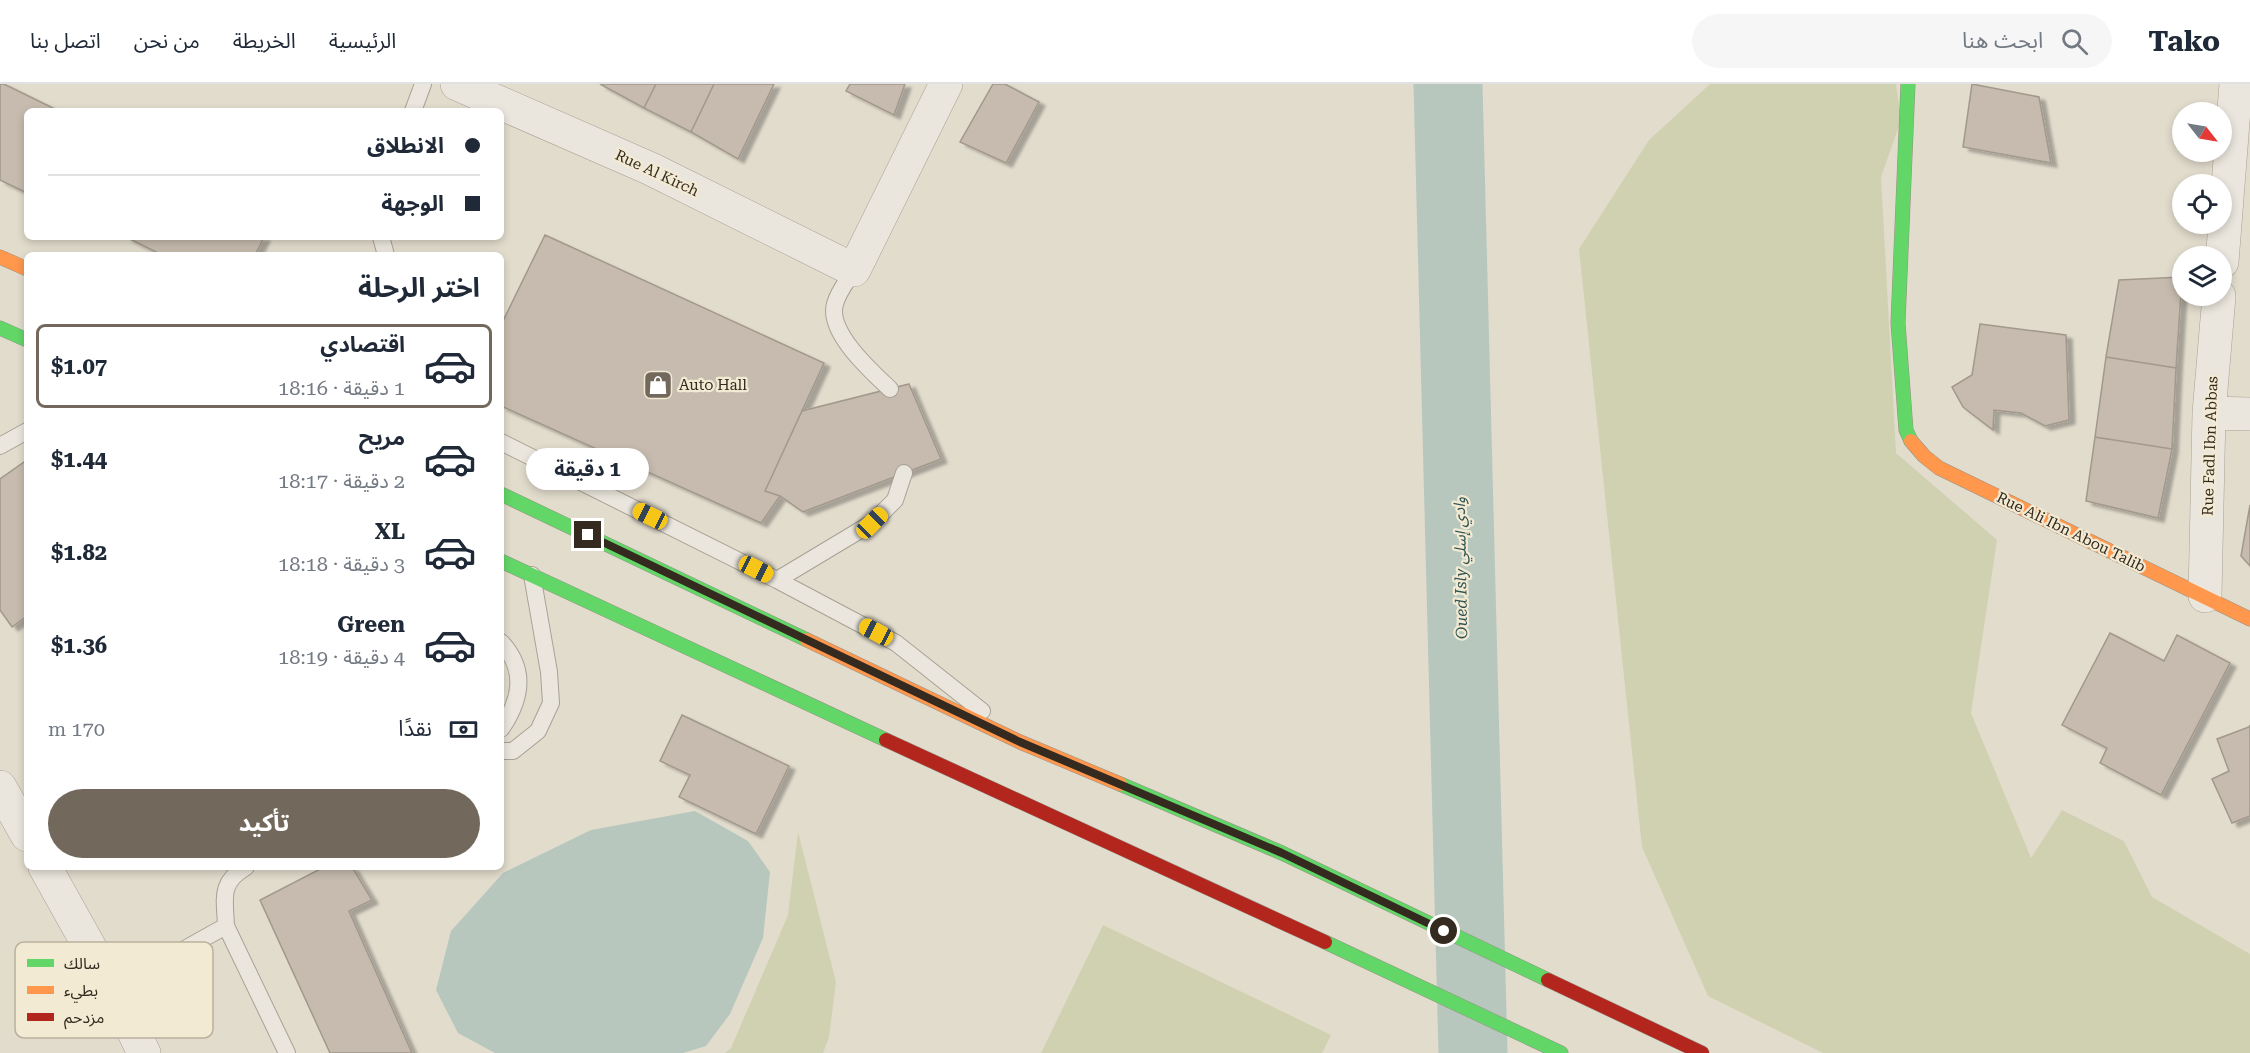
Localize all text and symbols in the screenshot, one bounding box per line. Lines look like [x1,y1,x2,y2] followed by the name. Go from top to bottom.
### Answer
[1692,14,2112,68] search box
[2058,25,2091,58] icon: search
[2148,25,2220,58] text: Tako
[1962,28,2043,53] text: ابحث هنا
[30,29,101,53] text: اتصل بنا
[134,29,200,53] text: من نحن
[233,29,296,53] text: الخريطة
[329,29,396,53] text: الرئيسية
[2172,102,2232,162] north arrow
[2172,102,2232,306] map controls
[367,133,444,158] text: الانطلاق
[612,146,702,200] street label: Rue Al Kirch
[2172,174,2232,234] button: locate
[381,191,444,216] text: الوجهة
[2172,246,2232,306] button: layers
[358,272,480,304] text: اختر الرحلة
[320,332,405,357] text: اقتصادي
[423,339,477,393] icon: car
[51,354,107,379] text: $1.07
[642,369,674,401] shop icon: Auto Hall
[278,376,405,400] text: 1 دقيقة · 18:16
[679,376,747,394] place label: Auto Hall
[2199,376,2221,516] street label: Rue Fadl Ibn Abbas
[359,425,405,450] text: مريح
[423,432,477,486] icon: car
[51,447,107,472] text: $1.44
[526,448,650,490] callout: 1 دقيقة
[554,457,621,481] text: 1 دقيقة
[278,469,405,493] text: 2 دقيقة · 18:17
[1994,488,2148,576] street label: Rue Ali Ibn Abou Talib
[1450,497,1475,639] water label: Oued Isly وادي إسلي
[630,500,670,532] car
[853,504,891,542] car
[375,519,405,544] text: XL
[574,521,601,548] route end
[423,525,477,579] icon: car
[51,540,107,565] text: $1.82
[278,552,405,576] text: 3 دقيقة · 18:18
[736,553,776,585] car
[337,612,405,637] text: Green
[856,616,896,648] car
[423,618,477,672] icon: car
[51,633,107,658] text: $1.36
[278,645,405,669] text: 4 دقيقة · 18:19
[447,713,480,746] icon: cash
[398,716,432,741] text: نقدًا
[48,717,105,741] text: 170 m
[48,789,480,858] button: تأكيد
[1430,917,1457,944] route start
[15,942,213,1038] legend
[64,954,100,973] text: سالك
[64,981,98,1003] text: بطيء
[64,1008,104,1030] text: مزدحم

